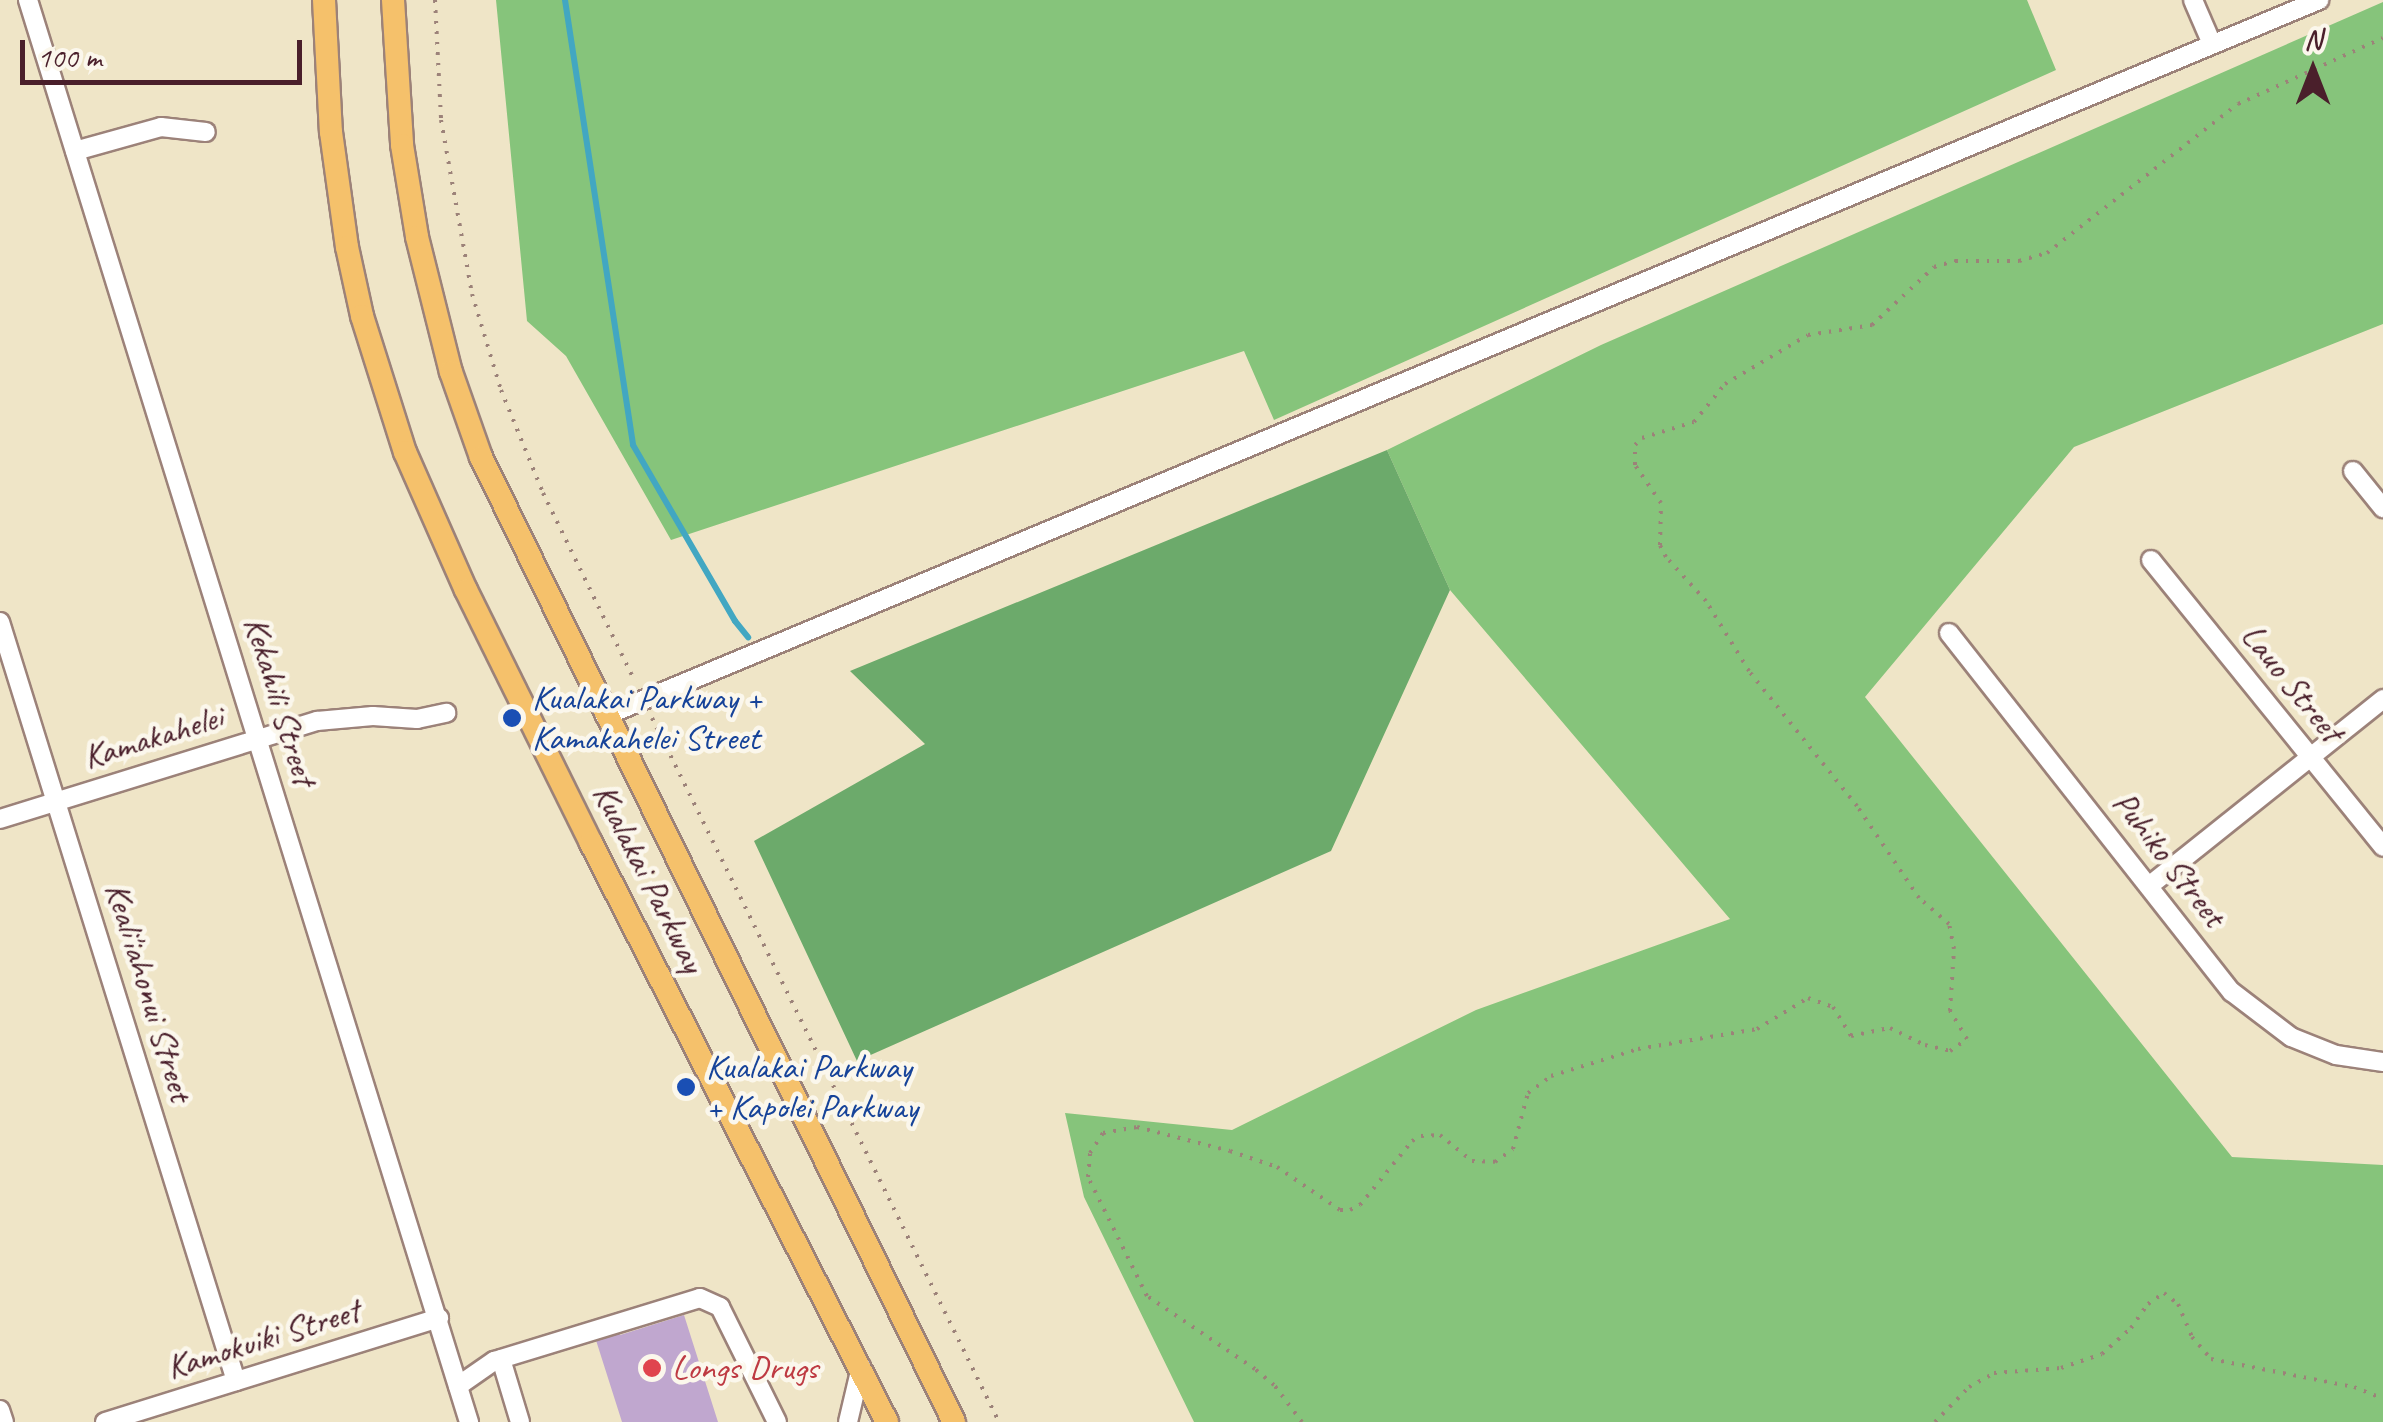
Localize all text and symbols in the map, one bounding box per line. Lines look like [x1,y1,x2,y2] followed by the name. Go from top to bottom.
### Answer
[25,20,308,82] scale bar
[2263,20,2363,120] north arrow
[2304,22,2322,57] text: N
[37,38,102,76] text: 100 m
[235,612,325,790] street label: Kekahili Street
[2232,615,2352,751] street label: Lauo Street
[532,677,761,759] place label: Kualakai Parkway + Kamakahelei Street
[78,696,228,778] street label: Kamakahelei
[501,707,523,729] marker: Kualakai Parkway + Kamakahelei Street
[584,777,714,979] street label: Kualakai Parkway
[2103,783,2235,935] street label: Puhiko Street
[96,877,202,1107] street label: Keali'iahonui Street
[706,1046,919,1128] place label: Kualakai Parkway + Kapolei Parkway
[675,1076,697,1098] marker: Kualakai Parkway + Kapolei Parkway
[161,1290,365,1388] street label: Kamokuiki Street
[672,1347,818,1389] place label: Longs Drugs
[641,1357,663,1379] marker: Longs Drugs

